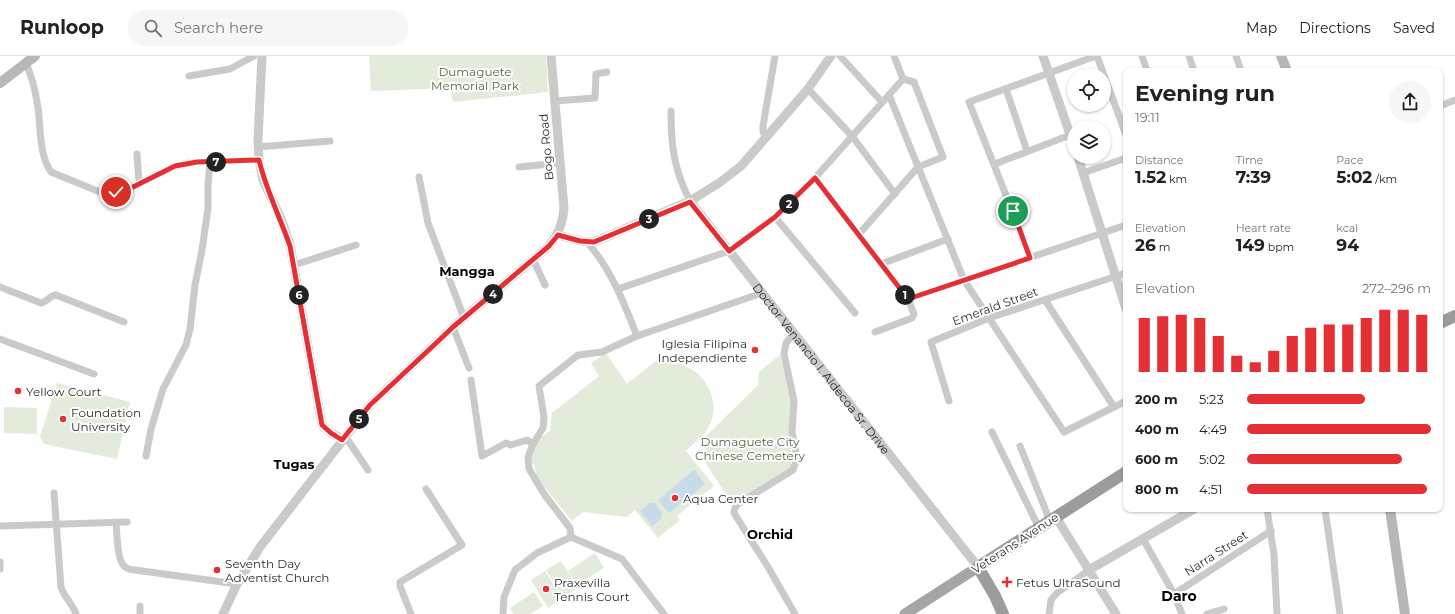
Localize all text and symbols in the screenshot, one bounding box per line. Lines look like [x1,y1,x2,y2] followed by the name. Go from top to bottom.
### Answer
[128,10,408,46] search box
[20,16,104,39] text: Runloop
[142,17,164,39] icon: search
[174,18,263,37] text: Search here
[1246,19,1277,37] text: Map
[1299,19,1371,37] text: Directions
[1393,19,1435,37] text: Saved
[431,64,520,93] park label: Dumaguete Memorial Park
[1067,68,1111,164] map controls
[1067,68,1111,112] button: locate
[1135,80,1275,107] text: Evening run
[1389,81,1431,123] button: share
[1135,109,1160,125] text: 19:11
[536,113,556,181] street label: Bogo Road
[1067,120,1111,164] button: layers
[206,152,226,172] pin: 7
[1135,153,1183,167] text: Distance
[1236,153,1263,167] text: Time
[1336,153,1363,167] text: Pace
[213,155,219,169] text: 7
[1135,167,1166,187] text: 1.52
[1236,167,1271,187] text: 7:39
[1336,167,1372,187] text: 5:02
[1166,172,1187,186] text: km
[1372,172,1397,186] text: /km
[99,175,133,209] pin
[105,181,127,203] icon: check
[779,194,799,214] pin: 2
[996,194,1030,228] pin
[786,197,792,211] text: 2
[1002,200,1024,222] icon: arrive
[639,209,659,229] pin: 3
[646,212,652,226] text: 3
[1135,221,1186,235] text: Elevation
[1236,221,1291,235] text: Heart rate
[1336,221,1358,235] text: kcal
[1135,235,1156,255] text: 26
[1236,235,1265,255] text: 149
[1336,235,1359,255] text: 94
[1156,240,1170,254] text: m
[1265,240,1294,254] text: bpm
[439,263,495,279] district label: Mangga
[750,280,894,457] street label: Doctor Venancio I. Aldecoa Sr. Drive
[1135,280,1195,296] text: Elevation
[1362,280,1431,296] text: 272–296 m
[950,283,1040,328] street label: Emerald Street
[483,284,503,304] pin: 4
[289,285,309,305] pin: 6
[895,285,915,305] pin: 1
[489,287,497,301] text: 4
[295,288,303,302] text: 6
[903,288,907,302] text: 1
[658,336,747,365] place label: Iglesia Filipina Independiente
[750,345,760,355] marker: Iglesia Filipina Independiente
[26,384,101,399] place label: Yellow Court
[13,386,23,396] marker: Yellow Court
[1135,391,1178,407] text: 200 m
[1199,391,1224,407] text: 5:23
[71,405,141,434] place label: Foundation University
[349,409,369,429] pin: 5
[356,412,362,426] text: 5
[58,414,68,424] marker: Foundation University
[1135,421,1179,437] text: 400 m
[1199,421,1227,437] text: 4:49
[695,434,806,463] park label: Dumaguete City Chinese Cemetery
[1135,451,1178,467] text: 600 m
[1199,451,1225,467] text: 5:02
[274,456,315,472] district label: Tugas
[1135,481,1179,497] text: 800 m
[1199,481,1222,497] text: 4:51
[683,491,758,506] place label: Aqua Center
[670,493,680,503] marker: Aqua Center
[969,509,1061,577] street label: Veterans Avenue
[747,526,793,542] district label: Orchid
[1182,527,1251,579] street label: Narra Street
[225,556,329,585] place label: Seventh Day Adventist Church
[212,565,222,575] marker: Seventh Day Adventist Church
[554,575,630,604] place label: Praxevilla Tennis Court
[1016,575,1121,590] place label: Fetus UltraSound
[1001,576,1013,588] marker: Fetus UltraSound
[541,584,551,594] marker: Praxevilla Tennis Court
[1161,587,1197,605] district label: Daro

